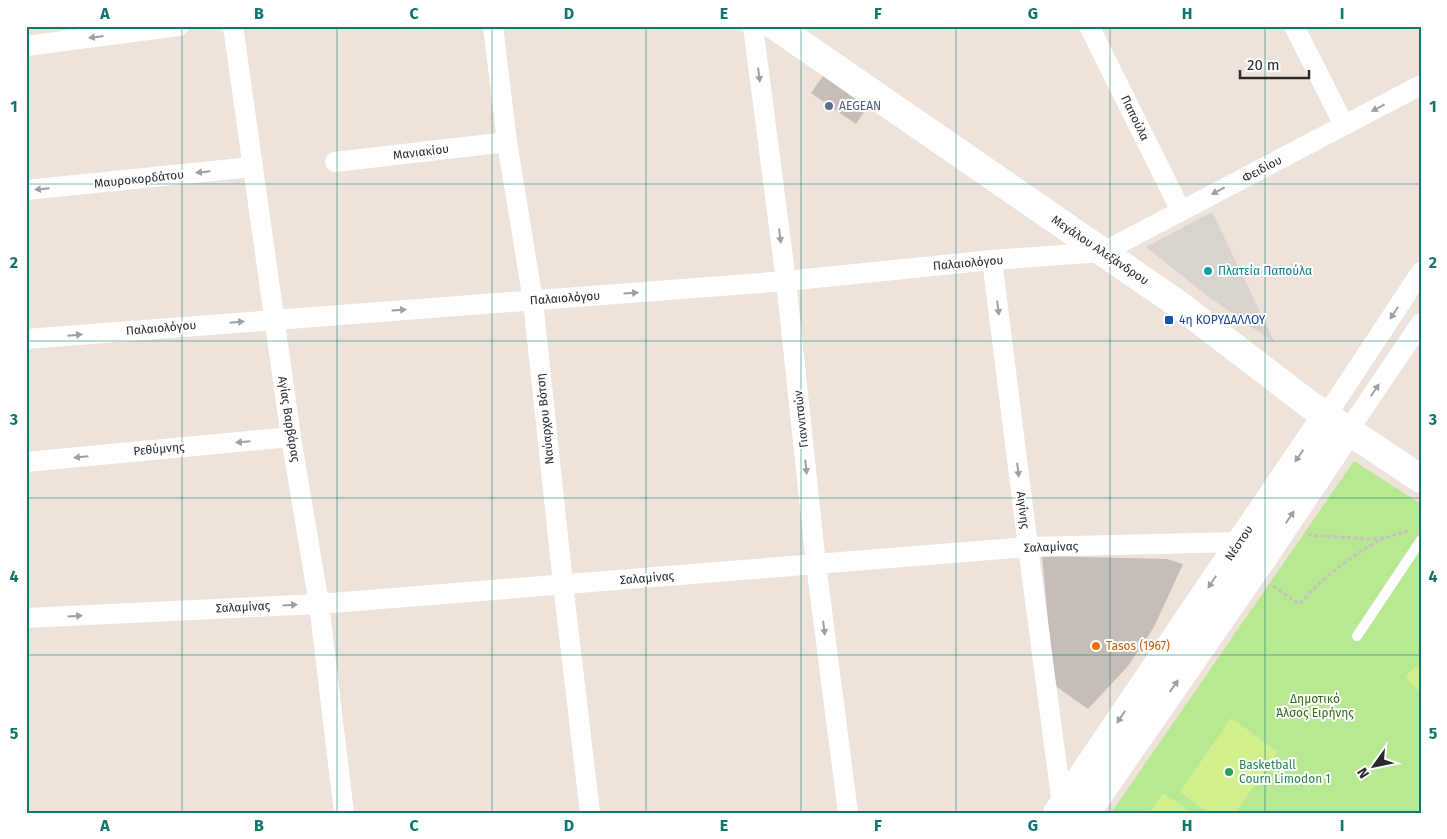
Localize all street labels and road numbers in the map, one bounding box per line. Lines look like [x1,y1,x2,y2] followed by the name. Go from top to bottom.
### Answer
[1118,93,1152,143] street label: Παπούλα
[392,142,450,162] street label: Μανιακίου
[1240,153,1284,185] street label: Φειδίου
[93,167,185,191] street label: Μαυροκορδάτου
[1049,212,1151,288] street label: Μεγάλου Αλεξάνδρου
[932,253,1004,273] street label: Παλαιολόγου
[529,289,601,307] street label: Παλαιολόγου
[125,318,197,338] street label: Παλαιολόγου
[533,373,557,465] street label: Ναύαρχου Βότση
[275,375,303,463] street label: Αγίας Βαρβάρας
[791,389,811,448] street label: Γιαννιτσών
[133,440,186,458] street label: Ρεθύμνης
[1014,490,1032,530] street label: Αιγίνης
[1222,523,1256,563] street label: Νέστου
[1024,539,1079,555] street label: Σαλαμίνας
[619,569,675,587] street label: Σαλαμίνας
[215,599,271,615] street label: Σαλαμίνας

